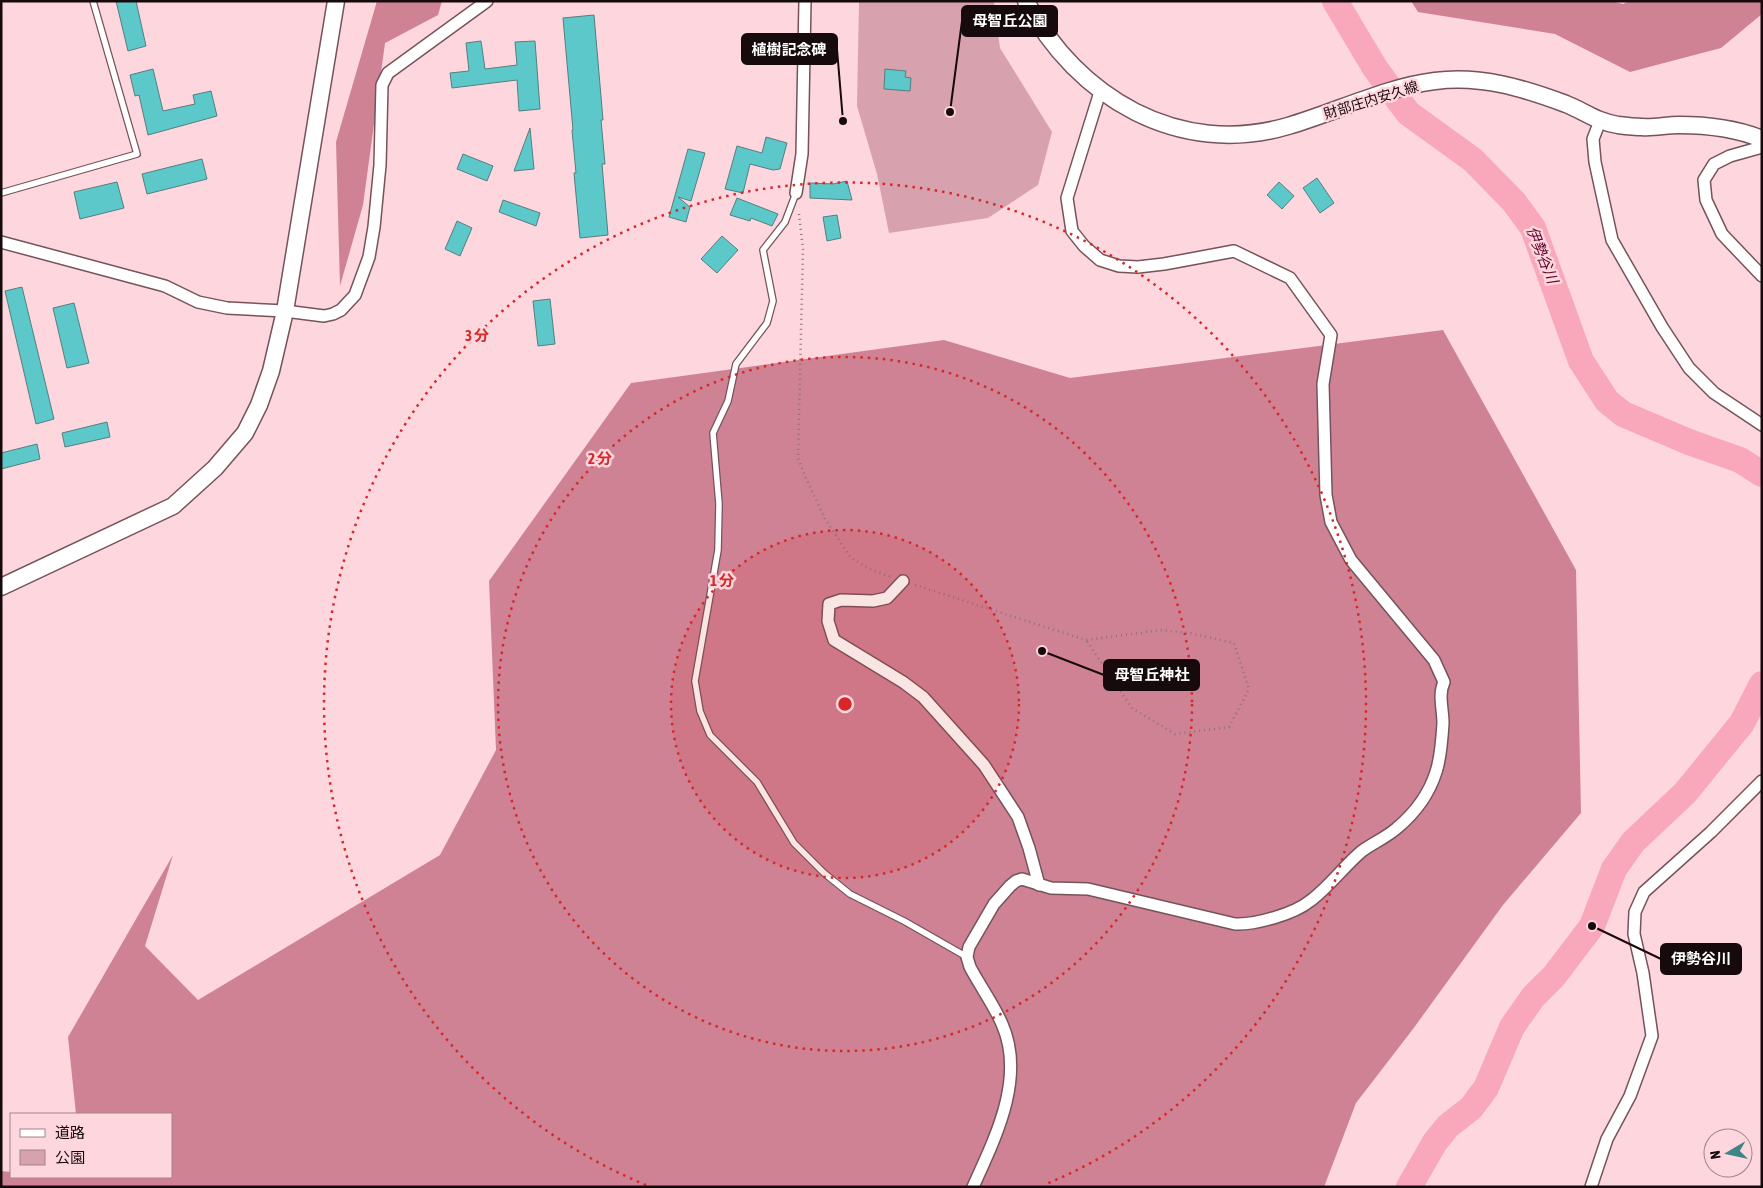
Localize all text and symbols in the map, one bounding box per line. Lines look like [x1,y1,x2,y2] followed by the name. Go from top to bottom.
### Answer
[962,6,1057,36] callout: 母智丘公園
[972,12,1048,29] text: 母智丘公園
[742,34,837,64] callout: 植樹記念碑
[751,41,827,58] text: 植樹記念碑
[1322,78,1420,122] street label: 財部庄内安久線
[1523,224,1562,288] water label: 伊勢谷川
[465,327,489,344] text: 3 分
[588,450,612,467] text: 2 分
[710,572,734,589] text: 1 分
[1104,660,1199,690] callout: 母智丘神社
[1114,666,1190,683] text: 母智丘神社
[836,695,854,713] centre of rings
[1661,944,1741,974] callout: 伊勢谷川
[1671,950,1731,967] text: 伊勢谷川
[10,1113,172,1178] legend
[55,1124,85,1141] text: 道路
[1703,1128,1753,1178] north arrow
[55,1149,85,1166] text: 公園
[1707,1150,1724,1160] text: N

